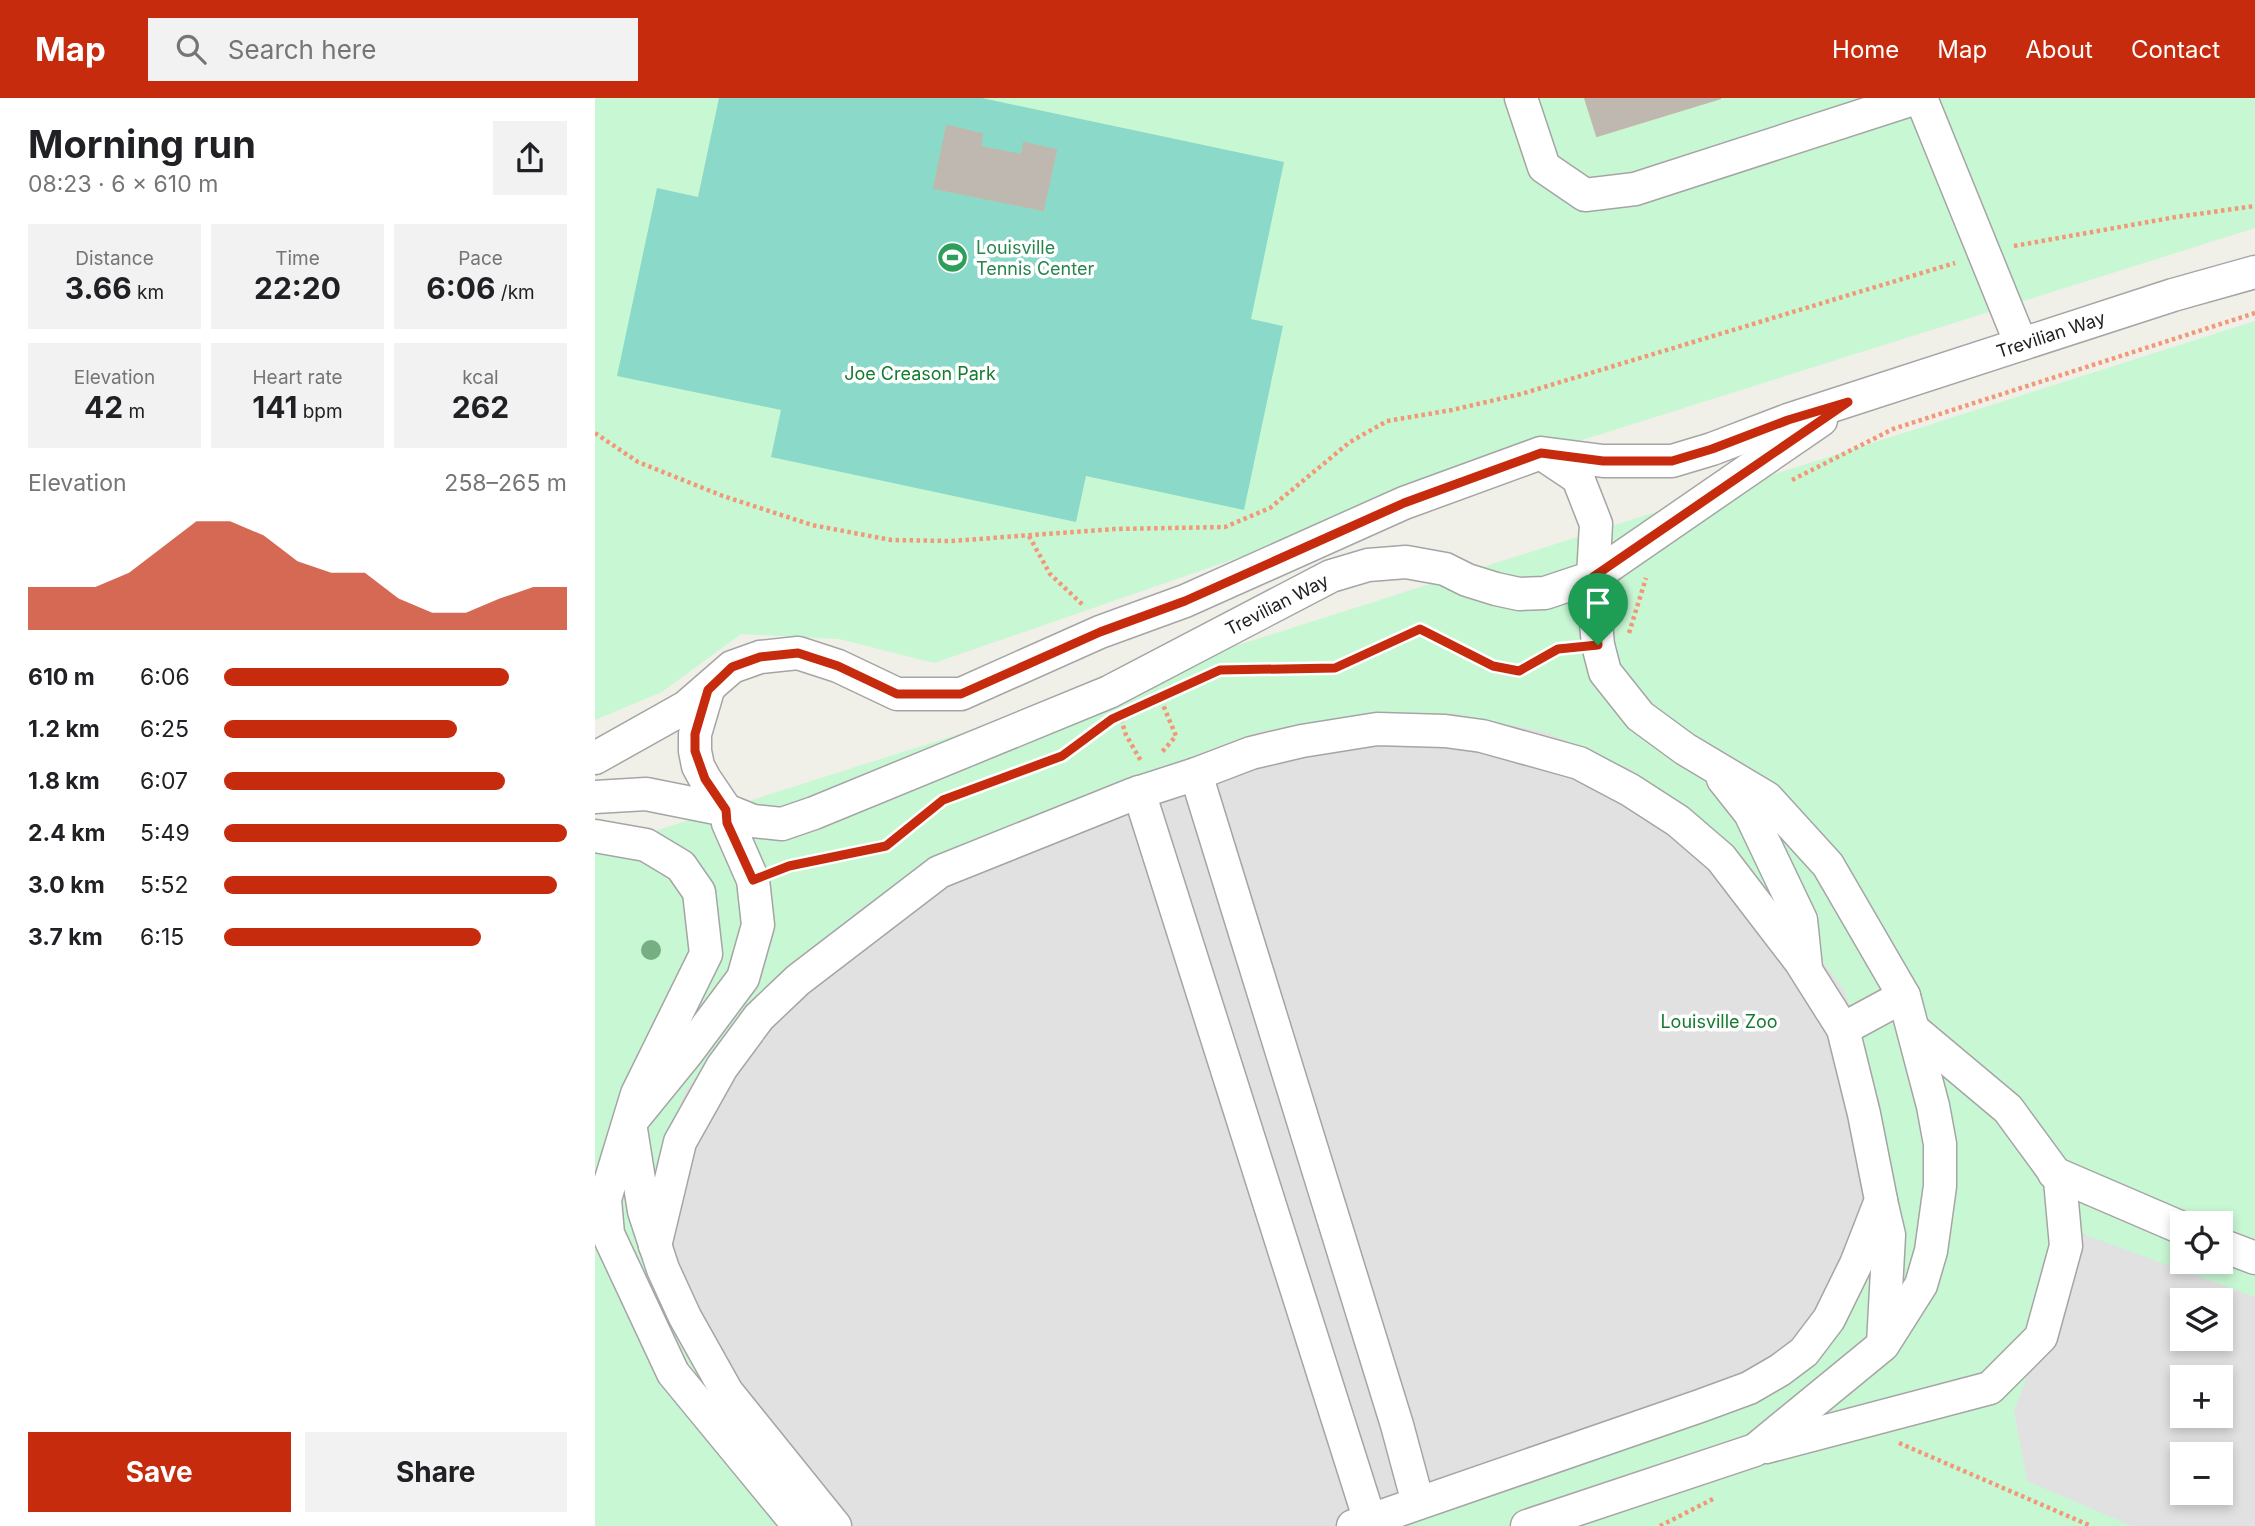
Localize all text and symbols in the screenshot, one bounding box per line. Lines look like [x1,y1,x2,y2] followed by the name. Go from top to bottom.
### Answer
[148,18,638,81] search box
[35,29,106,69] text: Map
[172,30,210,68] icon: search
[228,34,376,65] text: Search here
[1832,35,1899,64] text: Home
[1937,35,1987,64] text: Map
[2025,35,2093,64] text: About
[2131,35,2220,64] text: Contact
[28,121,256,167] text: Morning run
[493,121,567,195] button: share
[28,170,218,198] text: 08:23 · 6 × 610 m
[976,237,1094,279] place label: Louisville Tennis Center
[936,241,970,275] sports icon: Louisville Tennis Center
[75,247,154,270] text: Distance
[275,247,320,270] text: Time
[458,247,503,270] text: Pace
[65,270,132,306] text: 3.66
[254,270,341,306] text: 22:20
[426,270,495,306] text: 6:06
[132,281,164,304] text: km
[495,281,535,304] text: /km
[1994,307,2108,362] street label: Trevilian Way
[844,363,996,384] park label: Joe Creason Park
[74,366,155,389] text: Elevation
[253,366,343,389] text: Heart rate
[462,366,499,389] text: kcal
[84,389,123,425] text: 42
[252,389,297,425] text: 141
[452,389,509,425] text: 262
[123,400,145,423] text: m
[297,400,343,423] text: bpm
[28,469,127,497] text: Elevation
[444,469,567,497] text: 258–265 m
[1222,570,1332,640] street label: Trevilian Way
[1568,573,1628,645] pin
[1579,584,1617,622] icon: arrive
[28,663,95,691] text: 610 m
[140,663,190,691] text: 6:06
[28,715,100,743] text: 1.2 km
[140,715,189,743] text: 6:25
[28,767,100,795] text: 1.8 km
[140,767,188,795] text: 6:07
[28,819,106,847] text: 2.4 km
[140,819,190,847] text: 5:49
[28,871,105,899] text: 3.0 km
[140,871,189,899] text: 5:52
[28,923,103,951] text: 3.7 km
[140,923,184,951] text: 6:15
[1660,1011,1778,1032] park label: Louisville Zoo
[2170,1211,2233,1505] map controls
[2170,1211,2233,1274] button: locate
[2170,1288,2233,1351] button: layers
[2170,1365,2233,1428] button: +
[28,1432,291,1512] button: Save
[305,1432,567,1512] button: Share
[2170,1442,2233,1505] button: −

